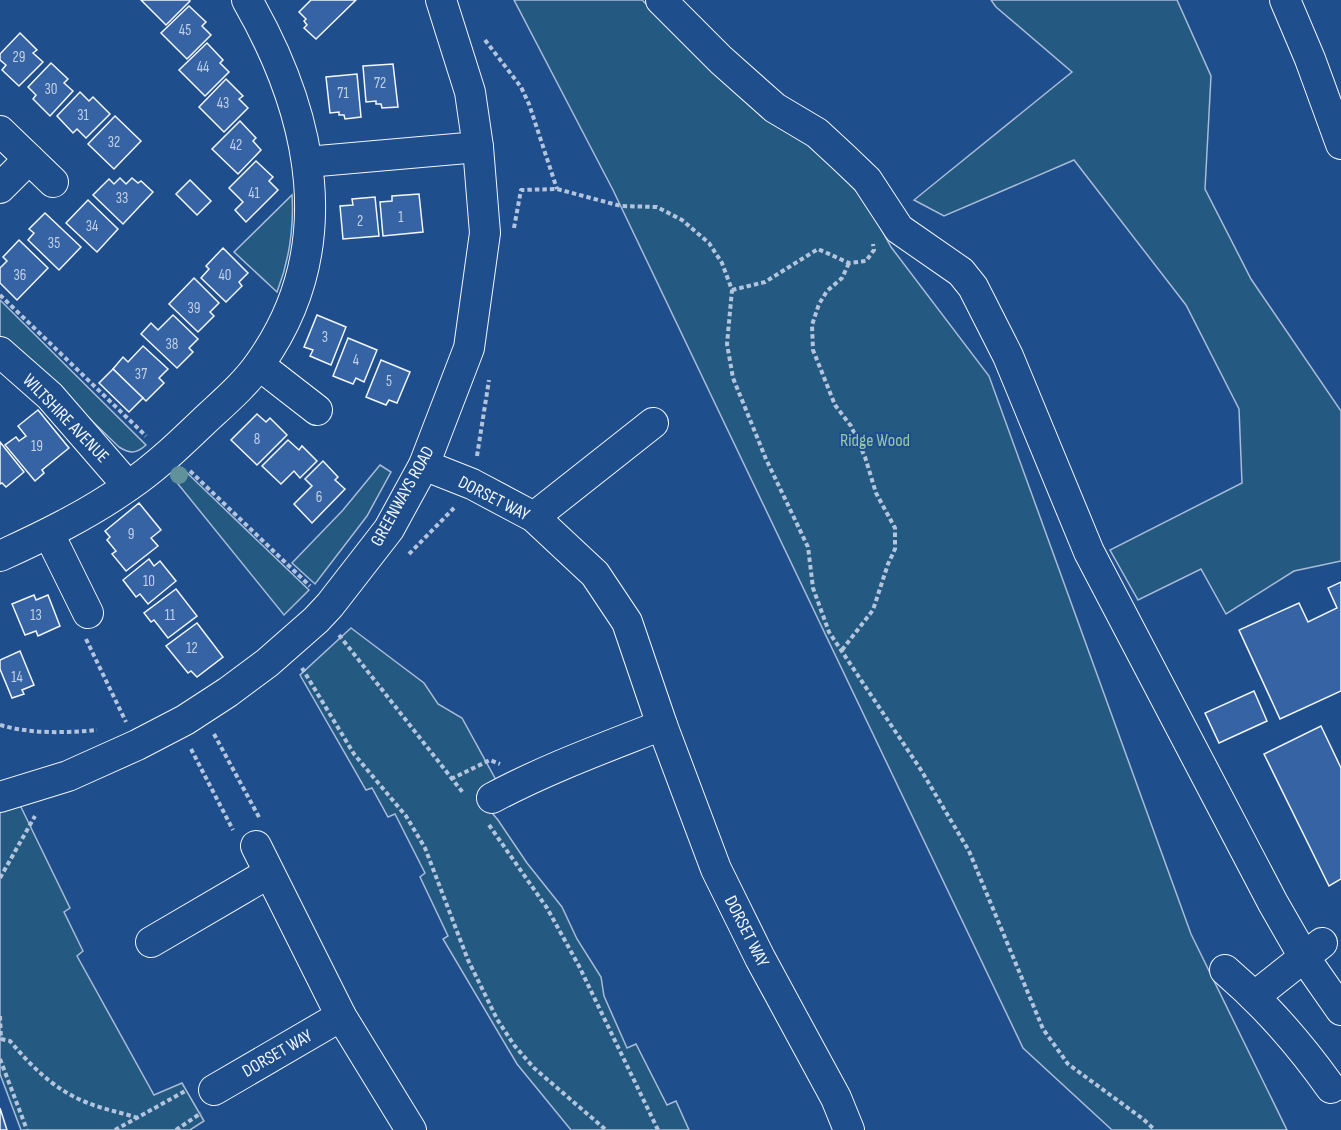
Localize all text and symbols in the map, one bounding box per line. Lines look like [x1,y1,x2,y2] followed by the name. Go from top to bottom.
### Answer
[179,21,191,40] house number: 45
[13,48,25,67] house number: 29
[197,58,209,77] house number: 44
[374,74,386,93] house number: 72
[45,80,57,99] house number: 30
[337,84,349,103] house number: 71
[217,94,229,113] house number: 43
[77,106,90,125] house number: 31
[108,133,120,152] house number: 32
[230,136,242,155] house number: 42
[248,184,261,203] house number: 41
[116,189,128,208] house number: 33
[398,208,404,227] house number: 1
[357,212,363,231] house number: 2
[86,217,98,236] house number: 34
[48,234,60,253] house number: 35
[14,266,26,285] house number: 36
[219,266,231,285] house number: 40
[188,299,200,318] house number: 39
[322,328,328,347] house number: 3
[166,335,178,354] house number: 38
[353,351,359,370] house number: 4
[135,365,147,384] house number: 37
[18,370,113,467] street label: WILTSHIRE AVENUE
[386,372,392,391] house number: 5
[254,430,260,449] house number: 8
[840,430,910,451] park label: Ridge Wood
[31,437,43,456] house number: 19
[366,443,439,550] street label: GREENWAYS ROAD
[455,472,533,526] street label: DORSET WAY
[316,488,322,507] house number: 6
[128,525,134,544] house number: 9
[143,572,155,591] house number: 10
[30,606,42,625] house number: 13
[165,606,176,625] house number: 11
[186,639,198,658] house number: 12
[11,668,23,687] house number: 14
[720,892,774,971] street label: DORSET WAY
[239,1025,316,1082] street label: DORSET WAY

